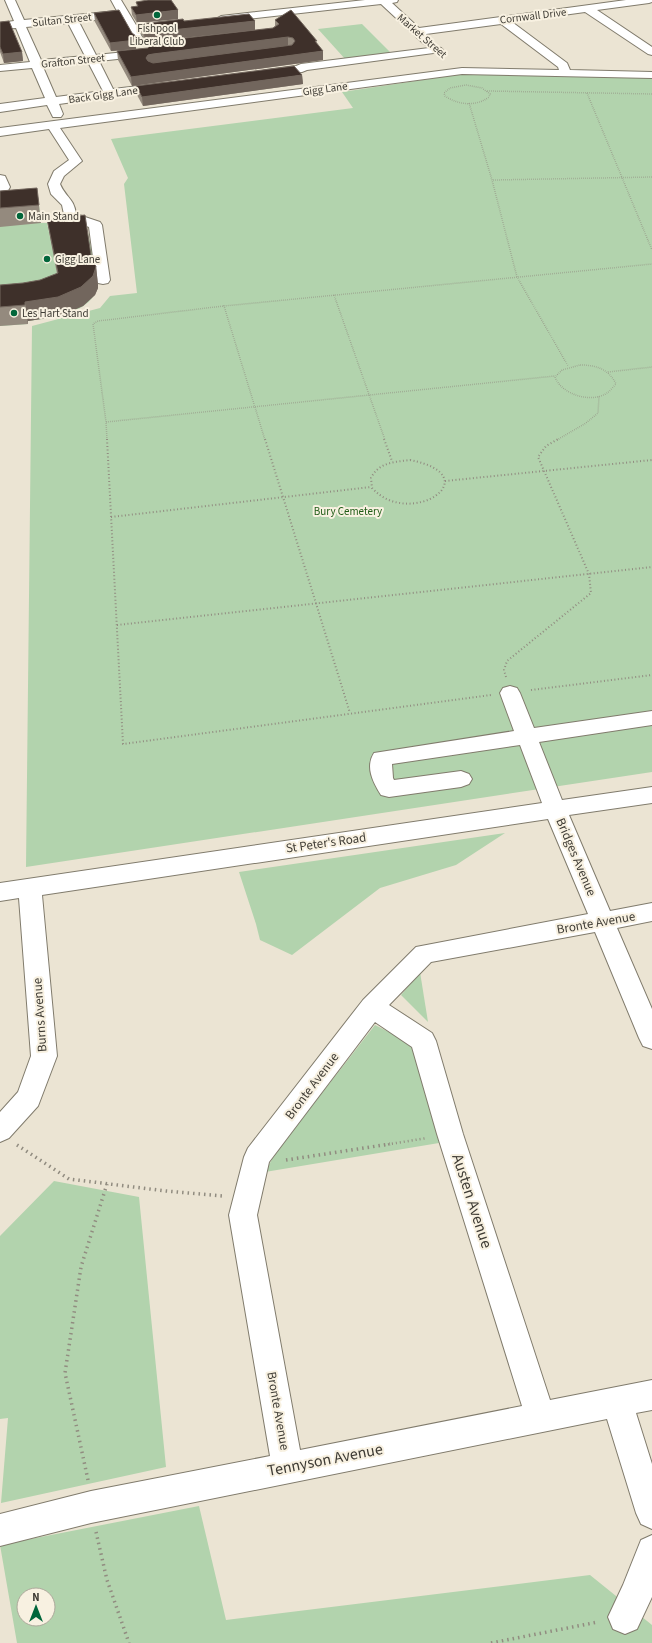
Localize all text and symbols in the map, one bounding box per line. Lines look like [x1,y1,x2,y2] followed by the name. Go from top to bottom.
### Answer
[499,4,568,28] street label: Cornwall Drive
[32,9,93,31] street label: Sultan Street
[152,10,162,20] marker: Fishpool Liberal Club
[394,10,450,62] street label: Market Street
[130,21,184,49] place label: Fishpool Liberal Club
[40,50,106,72] street label: Grafton Street
[302,78,349,100] street label: Gigg Lane
[67,83,139,107] street label: Back Gigg Lane
[28,209,79,224] place label: Main Stand
[15,211,25,221] marker: Main Stand
[55,252,101,267] place label: Gigg Lane
[42,254,52,264] marker: Gigg Lane
[22,306,89,321] place label: Les Hart Stand
[9,308,19,318] marker: Les Hart Stand
[314,504,382,519] park label: Bury Cemetery
[551,815,601,899] street label: Bridges Avenue
[285,828,367,858] street label: St Peter's Road
[555,907,637,939] street label: Bronte Avenue
[28,977,52,1053] street label: Burns Avenue
[281,1049,343,1123] street label: Bronte Avenue
[446,1151,498,1251] street label: Austen Avenue
[262,1370,294,1452] street label: Bronte Avenue
[265,1438,385,1482] street label: Tennyson Avenue
[16,1587,56,1627] north arrow
[32,1590,40,1605] text: N

